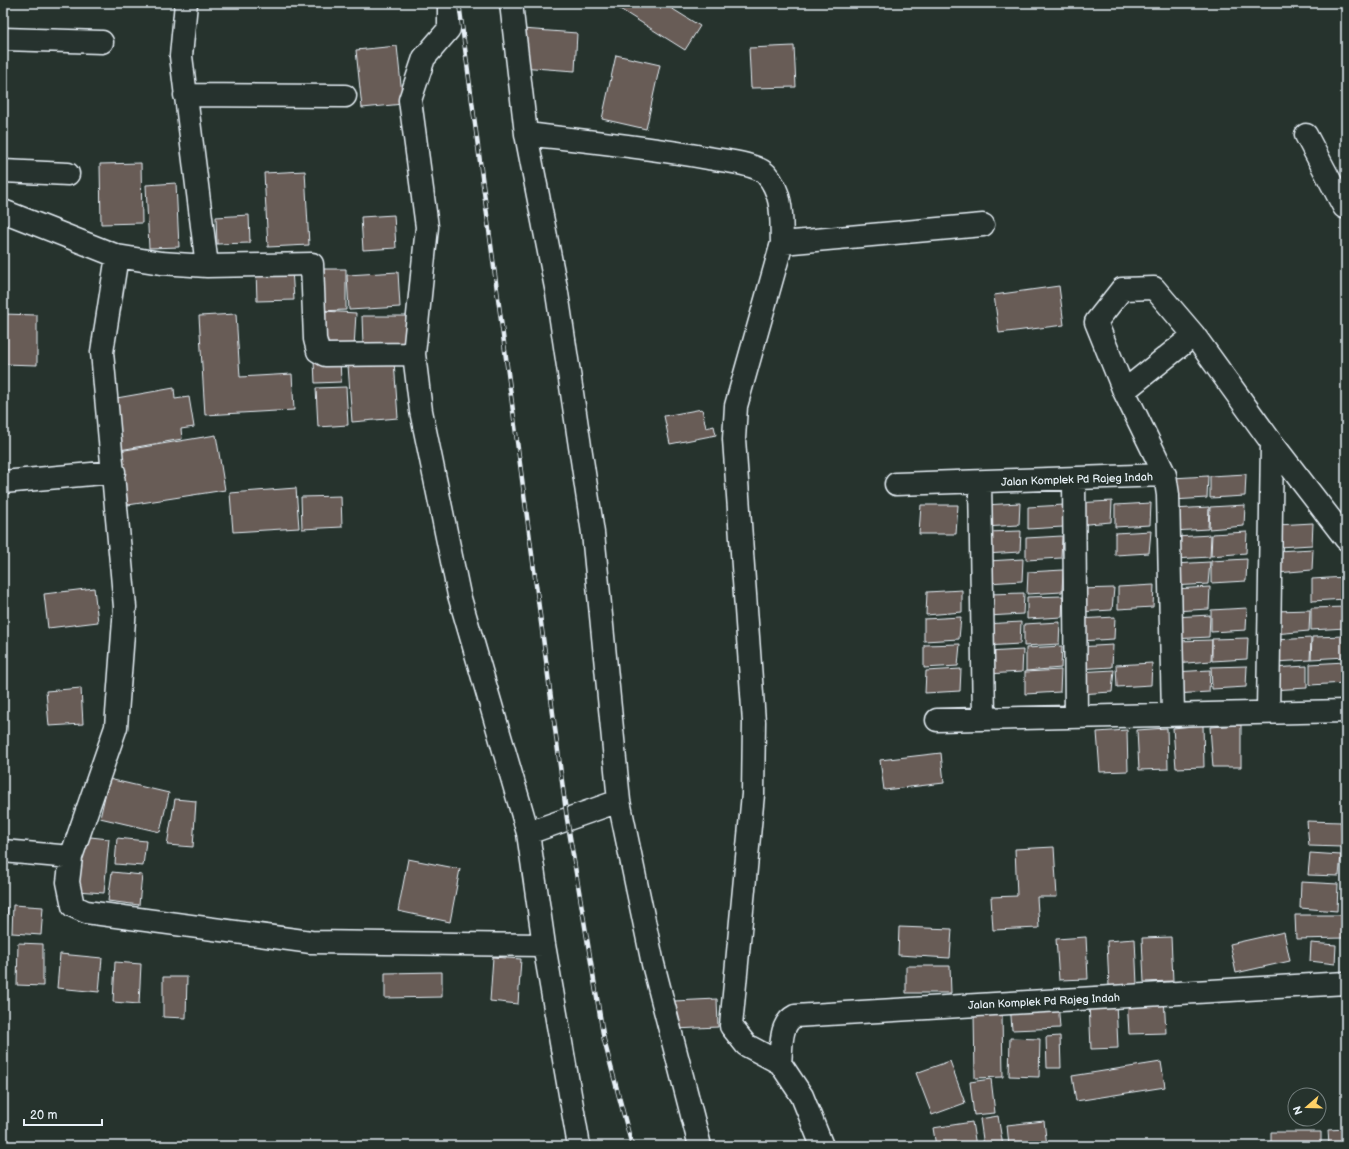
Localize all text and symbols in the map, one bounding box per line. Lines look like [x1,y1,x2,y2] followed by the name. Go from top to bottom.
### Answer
[1001,470,1153,489] street label: Jalan Komplek Pd Rajeg Indah
[968,991,1120,1012] street label: Jalan Komplek Pd Rajeg Indah
[1287,1087,1327,1127] north arrow
[24,1101,102,1127] scale bar
[1291,1104,1306,1116] text: N
[30,1108,57,1123] text: 20 m

